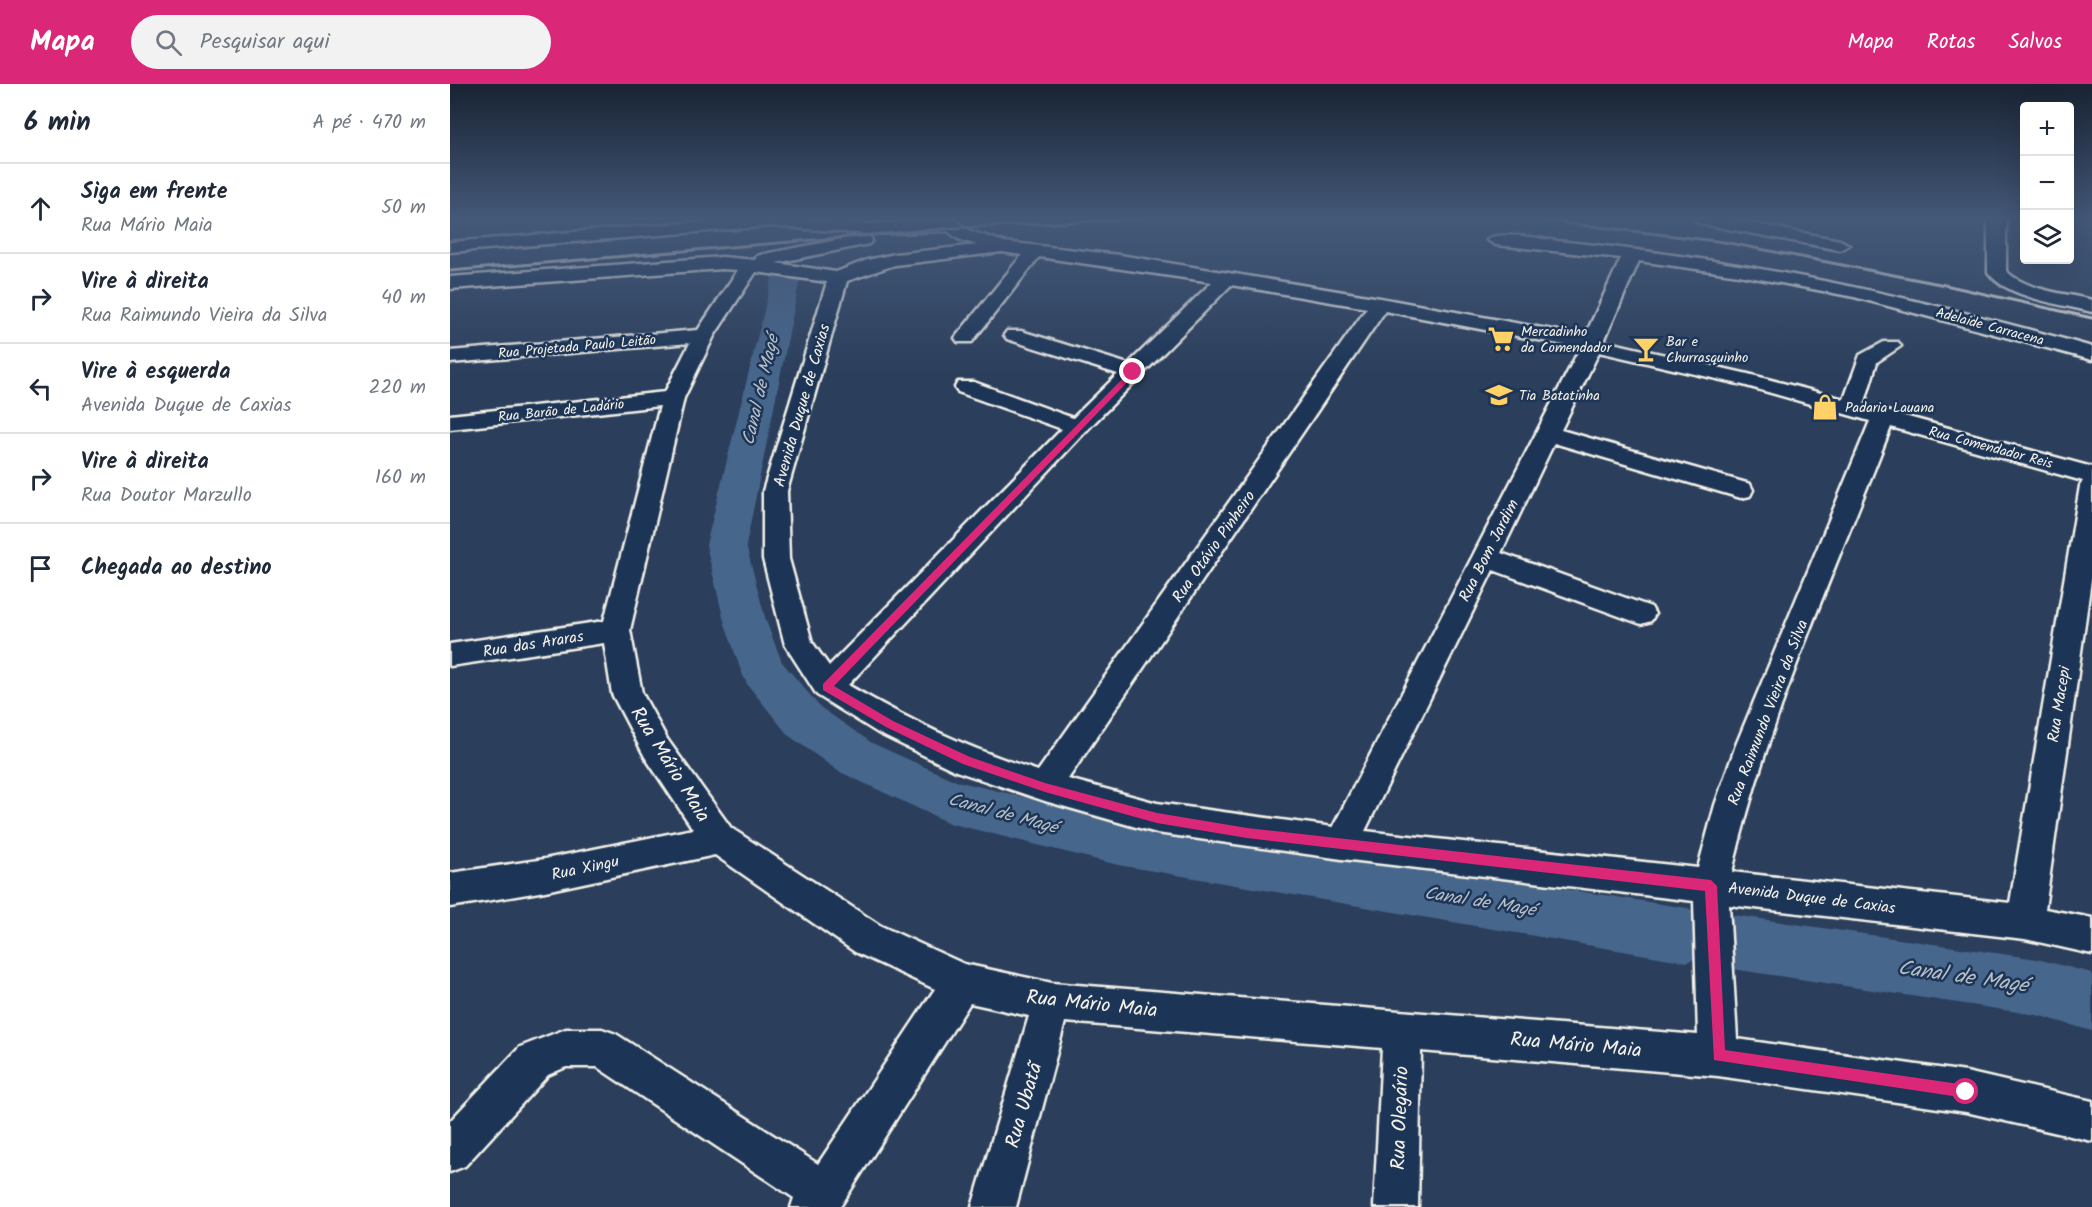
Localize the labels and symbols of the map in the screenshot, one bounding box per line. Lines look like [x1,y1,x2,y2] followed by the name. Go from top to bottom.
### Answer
[1933,302,2046,352] street label: Adelaide Carracena
[767,321,838,490] street label: Avenida Duque de Caxias
[1521,321,1613,359] place label: Mercadinho da Comendador
[1486,324,1516,354] supermarket icon: Mercadinho da Comendador
[735,328,789,448] water label: Canal de Magé
[497,329,657,365] street label: Rua Projetada Paulo Leitão
[1666,331,1748,369] place label: Bar e Churrasquinho
[1631,334,1661,364] bar icon: Bar e Churrasquinho
[1119,358,1145,384] route end
[1484,380,1514,410] school or university icon: Tia Batatinha
[1519,385,1600,407] place label: Tia Batatinha
[1810,392,1840,422] shop icon: Padaria Lauana
[497,393,625,429] street label: Rua Barão de Ladário
[1845,397,1934,419] place label: Padaria Lauana
[1926,421,2055,475] street label: Rua Comendador Reis
[1166,486,1262,608] street label: Rua Otávio Pinheiro
[1453,495,1526,606] street label: Rua Bom Jardim
[1721,616,1815,809] street label: Rua Raimundo Vieira da Silva
[481,624,586,665] street label: Rua das Araras
[2041,663,2078,744] street label: Rua Macepi
[621,701,718,829] street label: Rua Mário Maia
[945,786,1065,844] water label: Canal de Magé
[549,849,622,888] street label: Rua Xingu
[1727,876,1897,921] street label: Avenida Duque de Caxias
[1422,879,1542,926] water label: Canal de Magé
[1896,952,2035,1004] water label: Canal de Magé
[1025,982,1159,1028] street label: Rua Mário Maia
[1509,1024,1643,1068] street label: Rua Mário Maia
[997,1057,1053,1152] street label: Rua Ubatã
[1383,1065,1419,1171] street label: Rua Olegário
[1952,1078,1978,1104] route start

